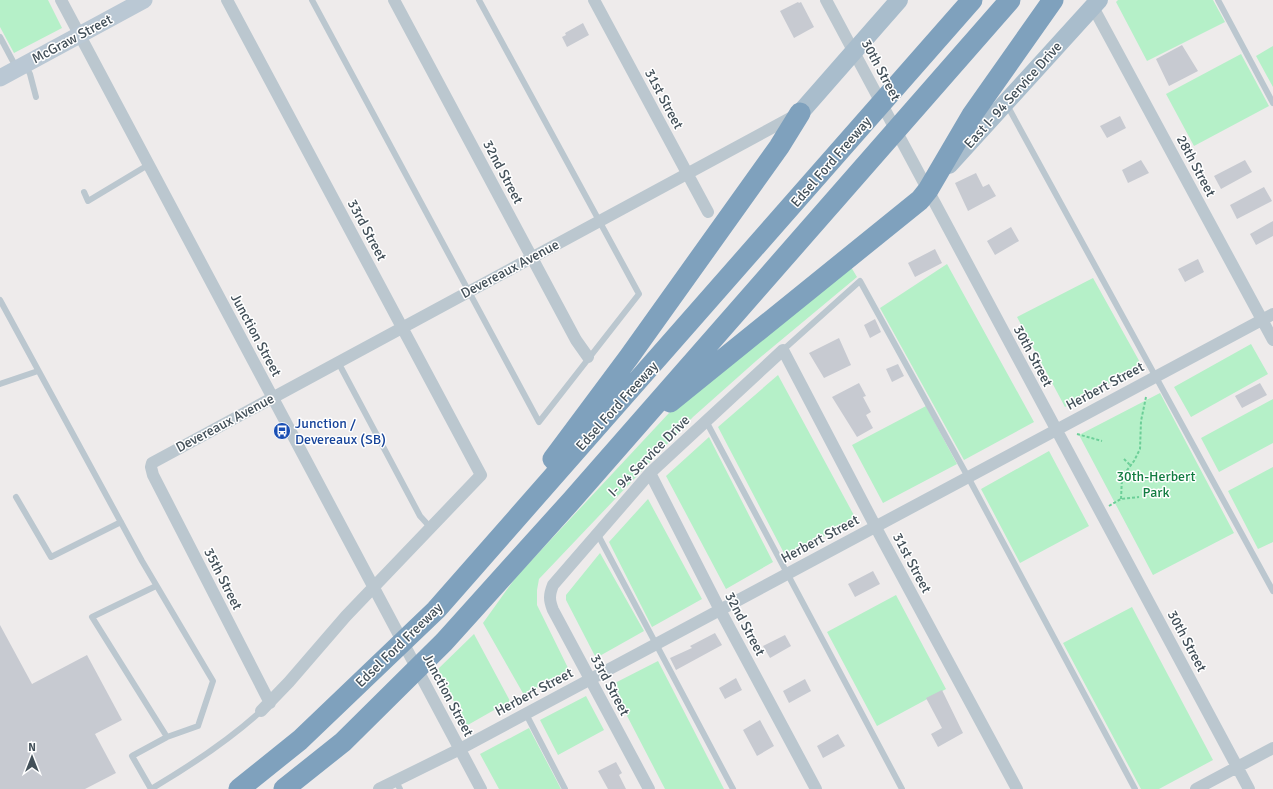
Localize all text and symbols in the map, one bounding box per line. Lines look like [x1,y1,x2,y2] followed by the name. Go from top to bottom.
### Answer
[29,11,115,67] street label: McGraw Street
[858,36,904,104] street label: 30th Street
[961,38,1065,152] street label: East I- 94 Service Drive
[641,66,687,132] street label: 31st Street
[787,113,875,211] street label: Edsel Ford Freeway
[1173,132,1219,200] street label: 28th Street
[479,137,527,207] street label: 32nd Street
[344,196,390,264] street label: 33rd Street
[458,236,562,302] street label: Devereaux Avenue
[227,291,285,379] street label: Junction Street
[1010,322,1056,390] street label: 30th Street
[572,357,662,454] street label: Edsel Ford Freeway
[1063,358,1147,414] street label: Herbert Street
[173,390,277,456] street label: Devereaux Avenue
[605,412,693,500] street label: I- 94 Service Drive
[295,415,386,448] place label: Junction / Devereaux (SB)
[272,421,292,441] bus stop icon: Junction / Devereaux (SB)
[1117,468,1196,501] park label: 30th-Herbert Park
[778,511,862,567] street label: Herbert Street
[889,530,935,596] street label: 31st Street
[200,545,246,613] street label: 35th Street
[721,589,769,659] street label: 32nd Street
[352,599,446,691] street label: Edsel Ford Freeway
[1164,607,1210,675] street label: 30th Street
[419,651,477,739] street label: Junction Street
[587,651,633,719] street label: 33rd Street
[492,664,576,720] street label: Herbert Street
[12,737,52,777] north arrow
[28,741,36,754] text: N

